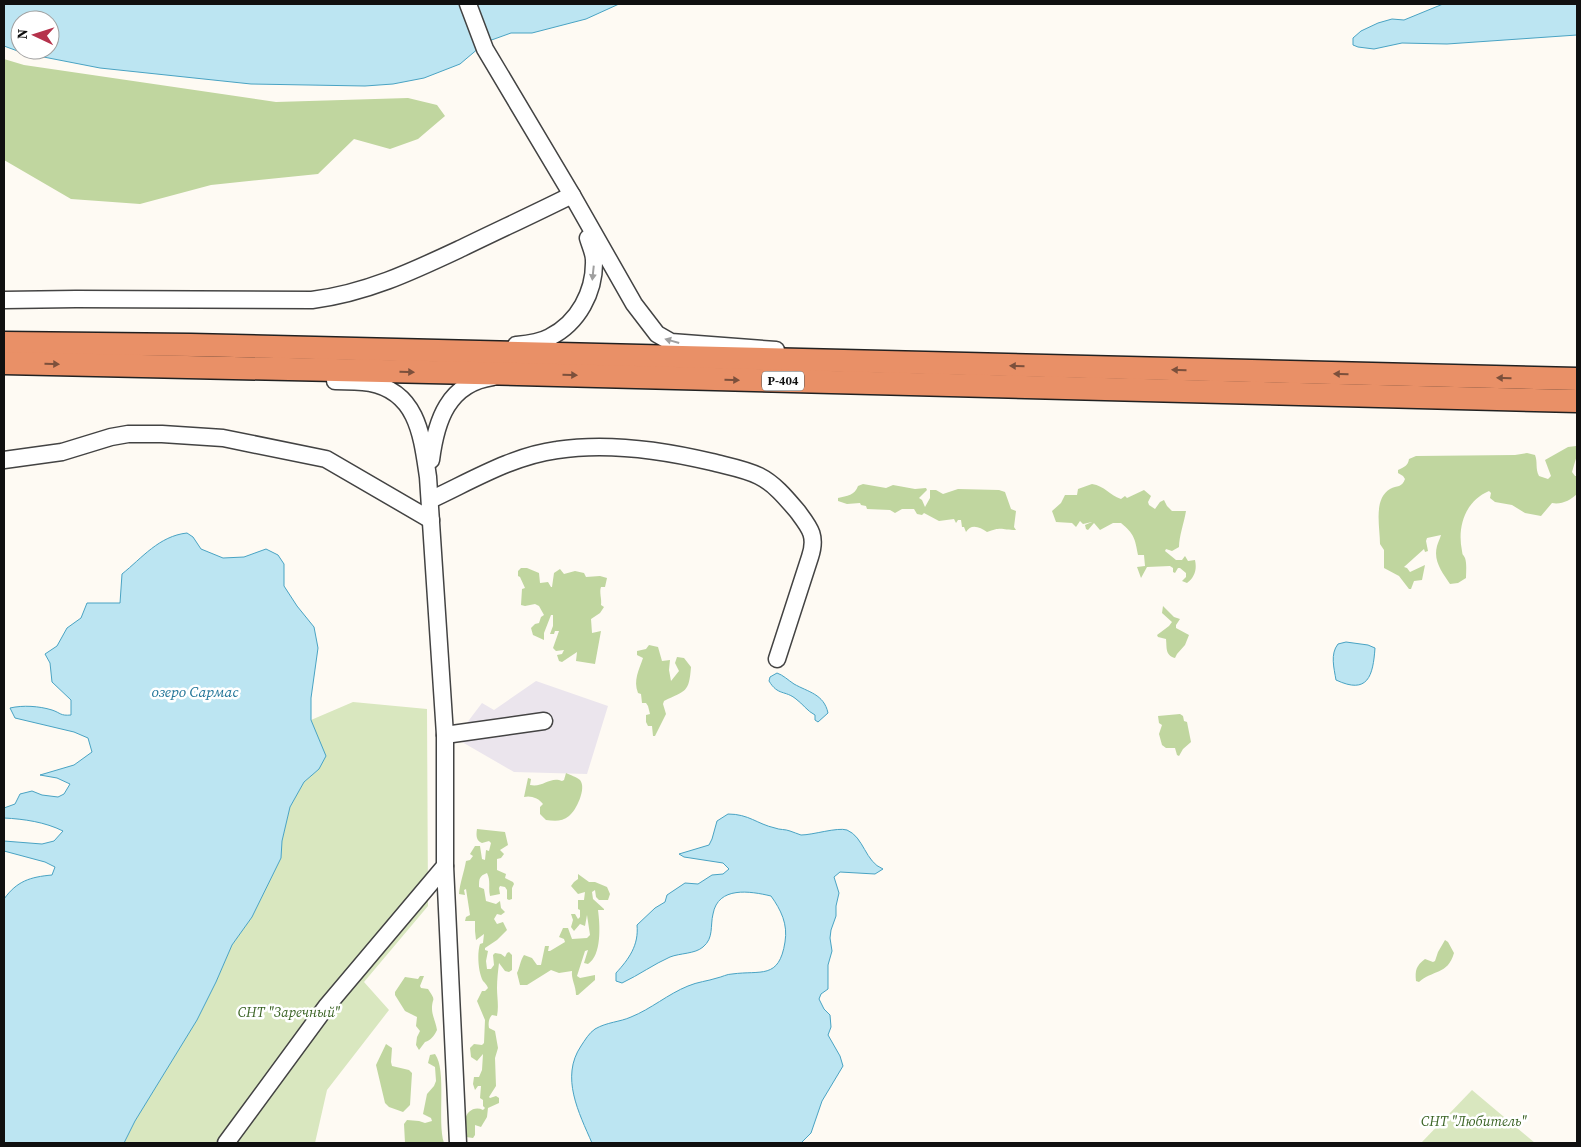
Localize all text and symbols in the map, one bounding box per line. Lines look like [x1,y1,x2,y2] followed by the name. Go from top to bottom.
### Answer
[10,10,60,60] north arrow
[12,28,32,40] text: N
[589,265,597,281] one-way arrow
[664,337,679,345] one-way arrow
[45,360,61,368] one-way arrow
[1008,362,1024,370] one-way arrow
[1171,366,1187,374] one-way arrow
[400,368,416,376] one-way arrow
[1333,369,1349,377] one-way arrow
[562,372,578,380] one-way arrow
[762,372,804,391] road number: Р-404
[1496,373,1512,381] one-way arrow
[725,376,741,384] one-way arrow
[151,681,239,702] water label: озеро Сармас
[238,1002,340,1022] park label: СНТ "Заречный"
[1421,1111,1527,1131] park label: СНТ "Любитель"

